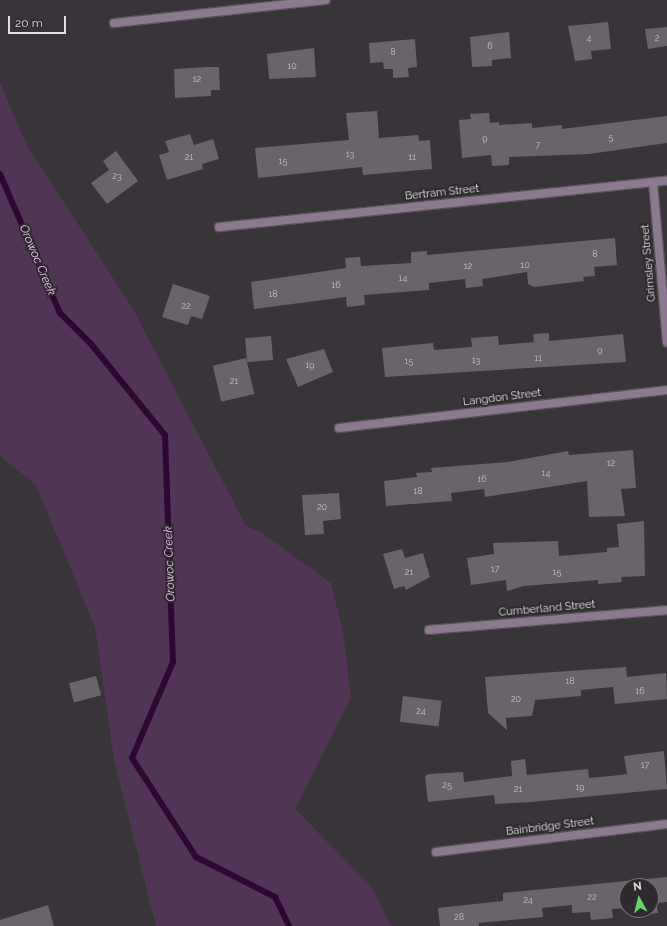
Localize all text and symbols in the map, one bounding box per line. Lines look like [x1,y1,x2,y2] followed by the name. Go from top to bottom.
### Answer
[10,8,68,34] scale bar
[15,16,43,30] text: 20 m
[587,33,591,43] house number: 4
[655,33,659,43] house number: 2
[487,41,493,51] house number: 6
[390,47,396,57] house number: 8
[287,61,297,71] house number: 10
[193,74,201,84] house number: 12
[609,132,613,142] house number: 5
[482,133,488,143] house number: 9
[536,140,540,150] house number: 7
[346,149,354,159] house number: 13
[185,152,193,162] house number: 21
[408,152,416,162] house number: 11
[279,156,287,166] house number: 15
[112,171,122,181] house number: 23
[404,183,480,203] street label: Bertram Street
[16,222,58,298] water label: Orowoc Creek
[639,224,659,302] street label: Grimsley Street
[592,249,598,259] house number: 8
[520,260,530,270] house number: 10
[464,261,472,271] house number: 12
[399,273,407,283] house number: 14
[331,280,341,290] house number: 16
[268,289,278,299] house number: 18
[181,301,191,311] house number: 22
[597,345,603,355] house number: 9
[534,353,542,363] house number: 11
[472,355,480,365] house number: 13
[405,356,413,366] house number: 15
[305,360,315,370] house number: 19
[230,376,238,386] house number: 21
[462,387,542,409] street label: Langdon Street
[607,458,615,468] house number: 12
[542,468,550,478] house number: 14
[477,474,487,484] house number: 16
[413,486,423,496] house number: 18
[317,502,327,512] house number: 20
[161,526,179,602] water label: Orowoc Creek
[491,564,499,574] house number: 17
[405,567,413,577] house number: 21
[553,567,561,577] house number: 15
[498,598,596,620] street label: Cumberland Street
[565,676,575,686] house number: 18
[635,686,645,696] house number: 16
[511,694,521,704] house number: 20
[416,706,426,716] house number: 24
[641,760,649,770] house number: 17
[442,780,452,790] house number: 25
[575,782,585,792] house number: 19
[514,784,522,794] house number: 21
[505,815,595,839] street label: Bainbridge Street
[619,878,659,918] north arrow
[633,880,643,894] text: N
[587,892,597,902] house number: 22
[523,895,533,905] house number: 24
[454,912,464,922] house number: 28

